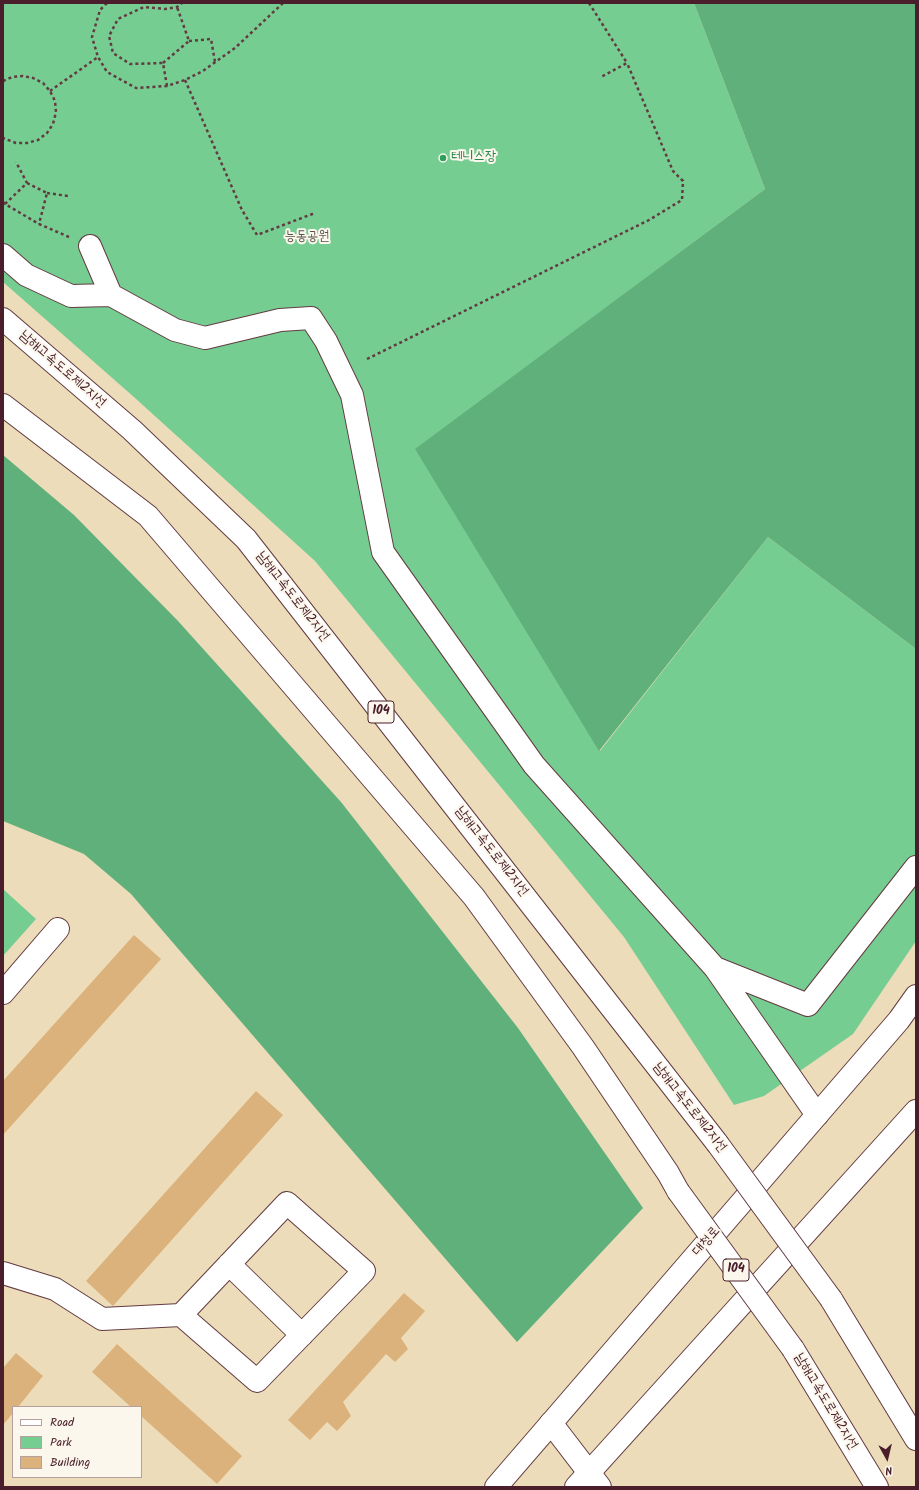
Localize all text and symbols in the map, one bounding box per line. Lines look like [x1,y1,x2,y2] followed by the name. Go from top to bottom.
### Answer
[451,150,496,166] place label: 테니스장
[438,153,448,163] marker: 테니스장
[284,230,330,246] park label: 능동공원
[15,328,109,412] street label: 남해고속도로제2지선
[252,549,332,645] street label: 남해고속도로제2지선
[368,701,394,723] road number: 104
[451,804,531,900] street label: 남해고속도로제2지선
[649,1060,729,1156] street label: 남해고속도로제2지선
[690,1224,724,1260] street label: 대청로
[723,1259,749,1281] road number: 104
[790,1351,860,1453] street label: 남해고속도로제2지선
[12,1406,142,1478] legend
[50,1413,74,1432] text: Road
[50,1433,72,1452] text: Park
[867,1438,907,1478] north arrow
[50,1453,90,1472] text: Building
[884,1460,893,1479] text: N

